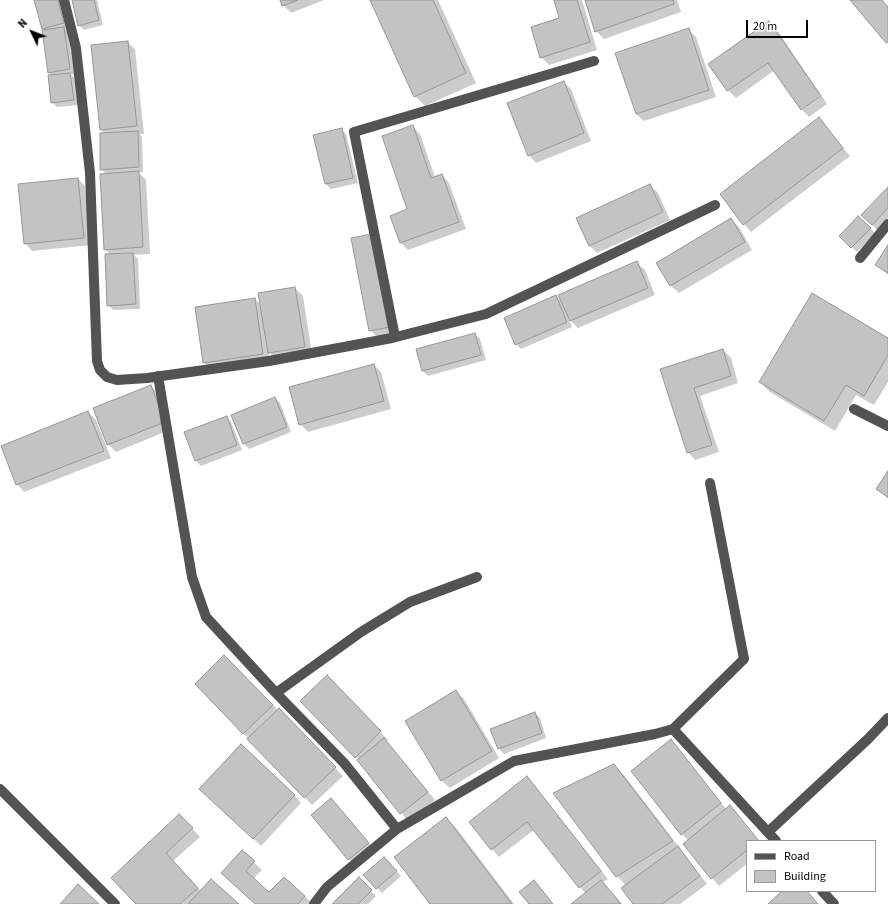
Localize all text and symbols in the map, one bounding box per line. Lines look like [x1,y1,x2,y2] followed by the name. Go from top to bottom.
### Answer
[12,12,52,52] north arrow
[748,12,810,38] scale bar
[15,16,31,31] text: N
[753,18,777,35] text: 20 m
[746,840,876,892] legend
[784,848,810,865] text: Road
[784,868,826,885] text: Building

